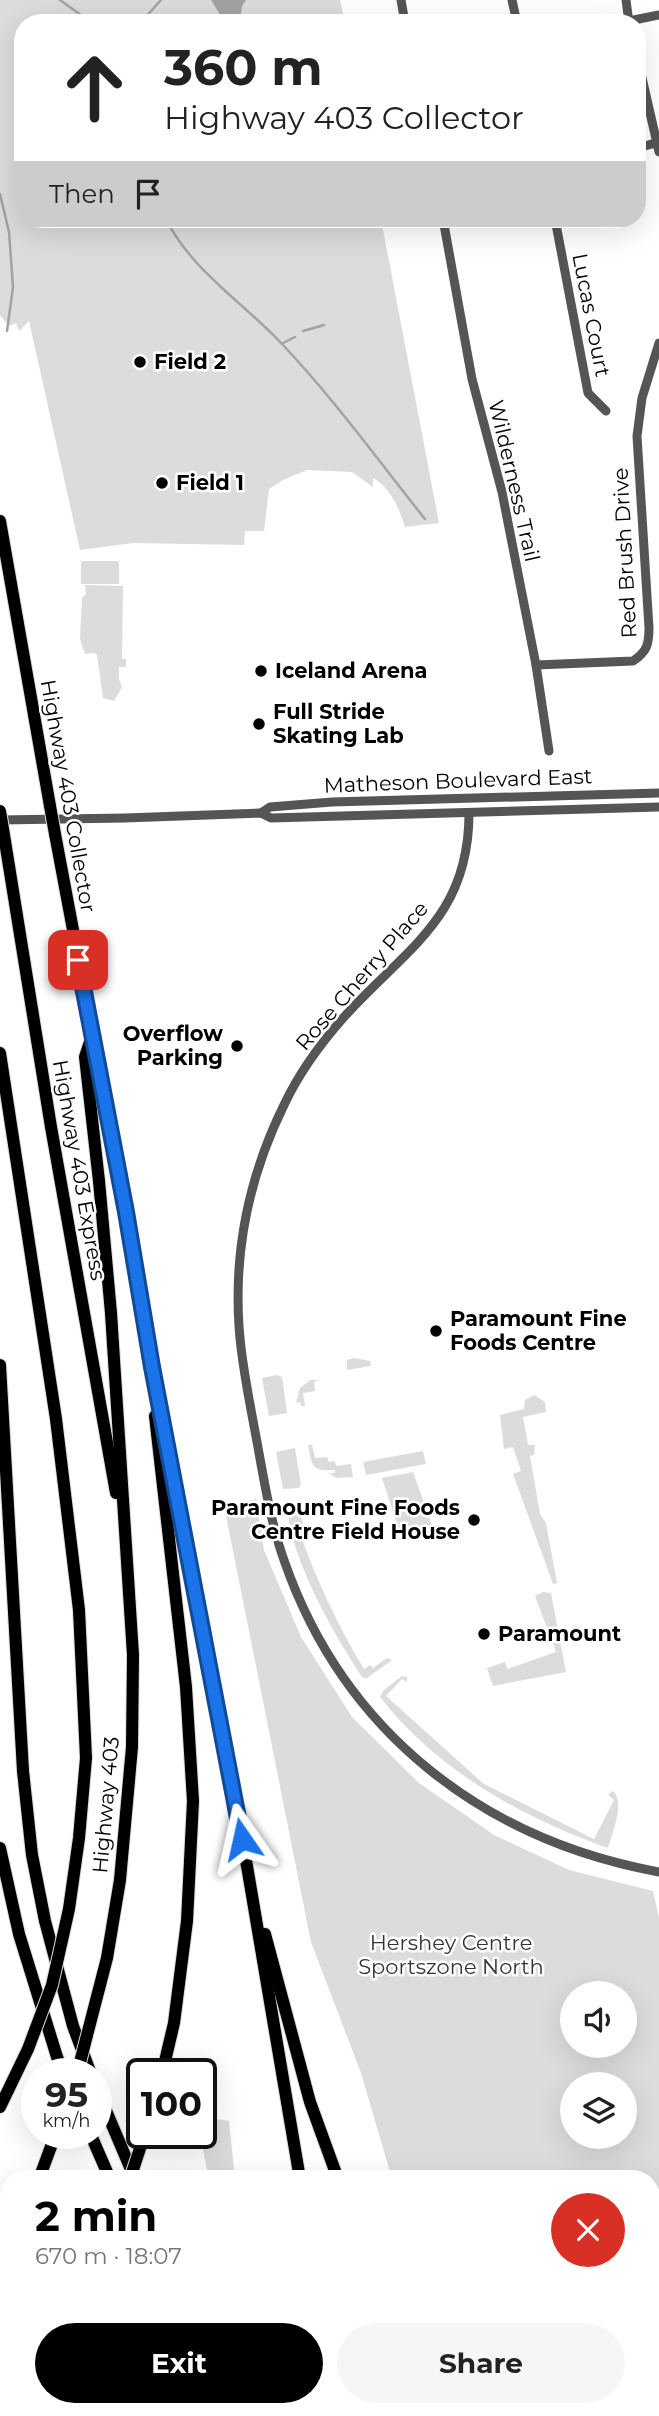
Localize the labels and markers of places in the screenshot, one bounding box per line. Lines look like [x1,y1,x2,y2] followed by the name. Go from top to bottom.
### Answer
[154,349,226,374] place label: Field 2
[132,354,148,370] marker: Field 2
[176,470,244,495] place label: Field 1
[154,475,170,491] marker: Field 1
[275,658,427,683] place label: Iceland Arena
[253,663,269,679] marker: Iceland Arena
[273,699,404,748] place label: Full Stride Skating Lab
[251,716,267,732] marker: Full Stride Skating Lab
[48,930,108,990] pin
[123,1021,223,1070] place label: Overflow Parking
[229,1038,245,1054] marker: Overflow Parking
[450,1306,627,1355] place label: Paramount Fine Foods Centre
[428,1323,444,1339] marker: Paramount Fine Foods Centre
[211,1495,460,1544] place label: Paramount Fine Foods Centre Field House
[466,1512,482,1528] marker: Paramount Fine Foods Centre Field House
[498,1621,621,1646] place label: Paramount
[476,1626,492,1642] marker: Paramount

